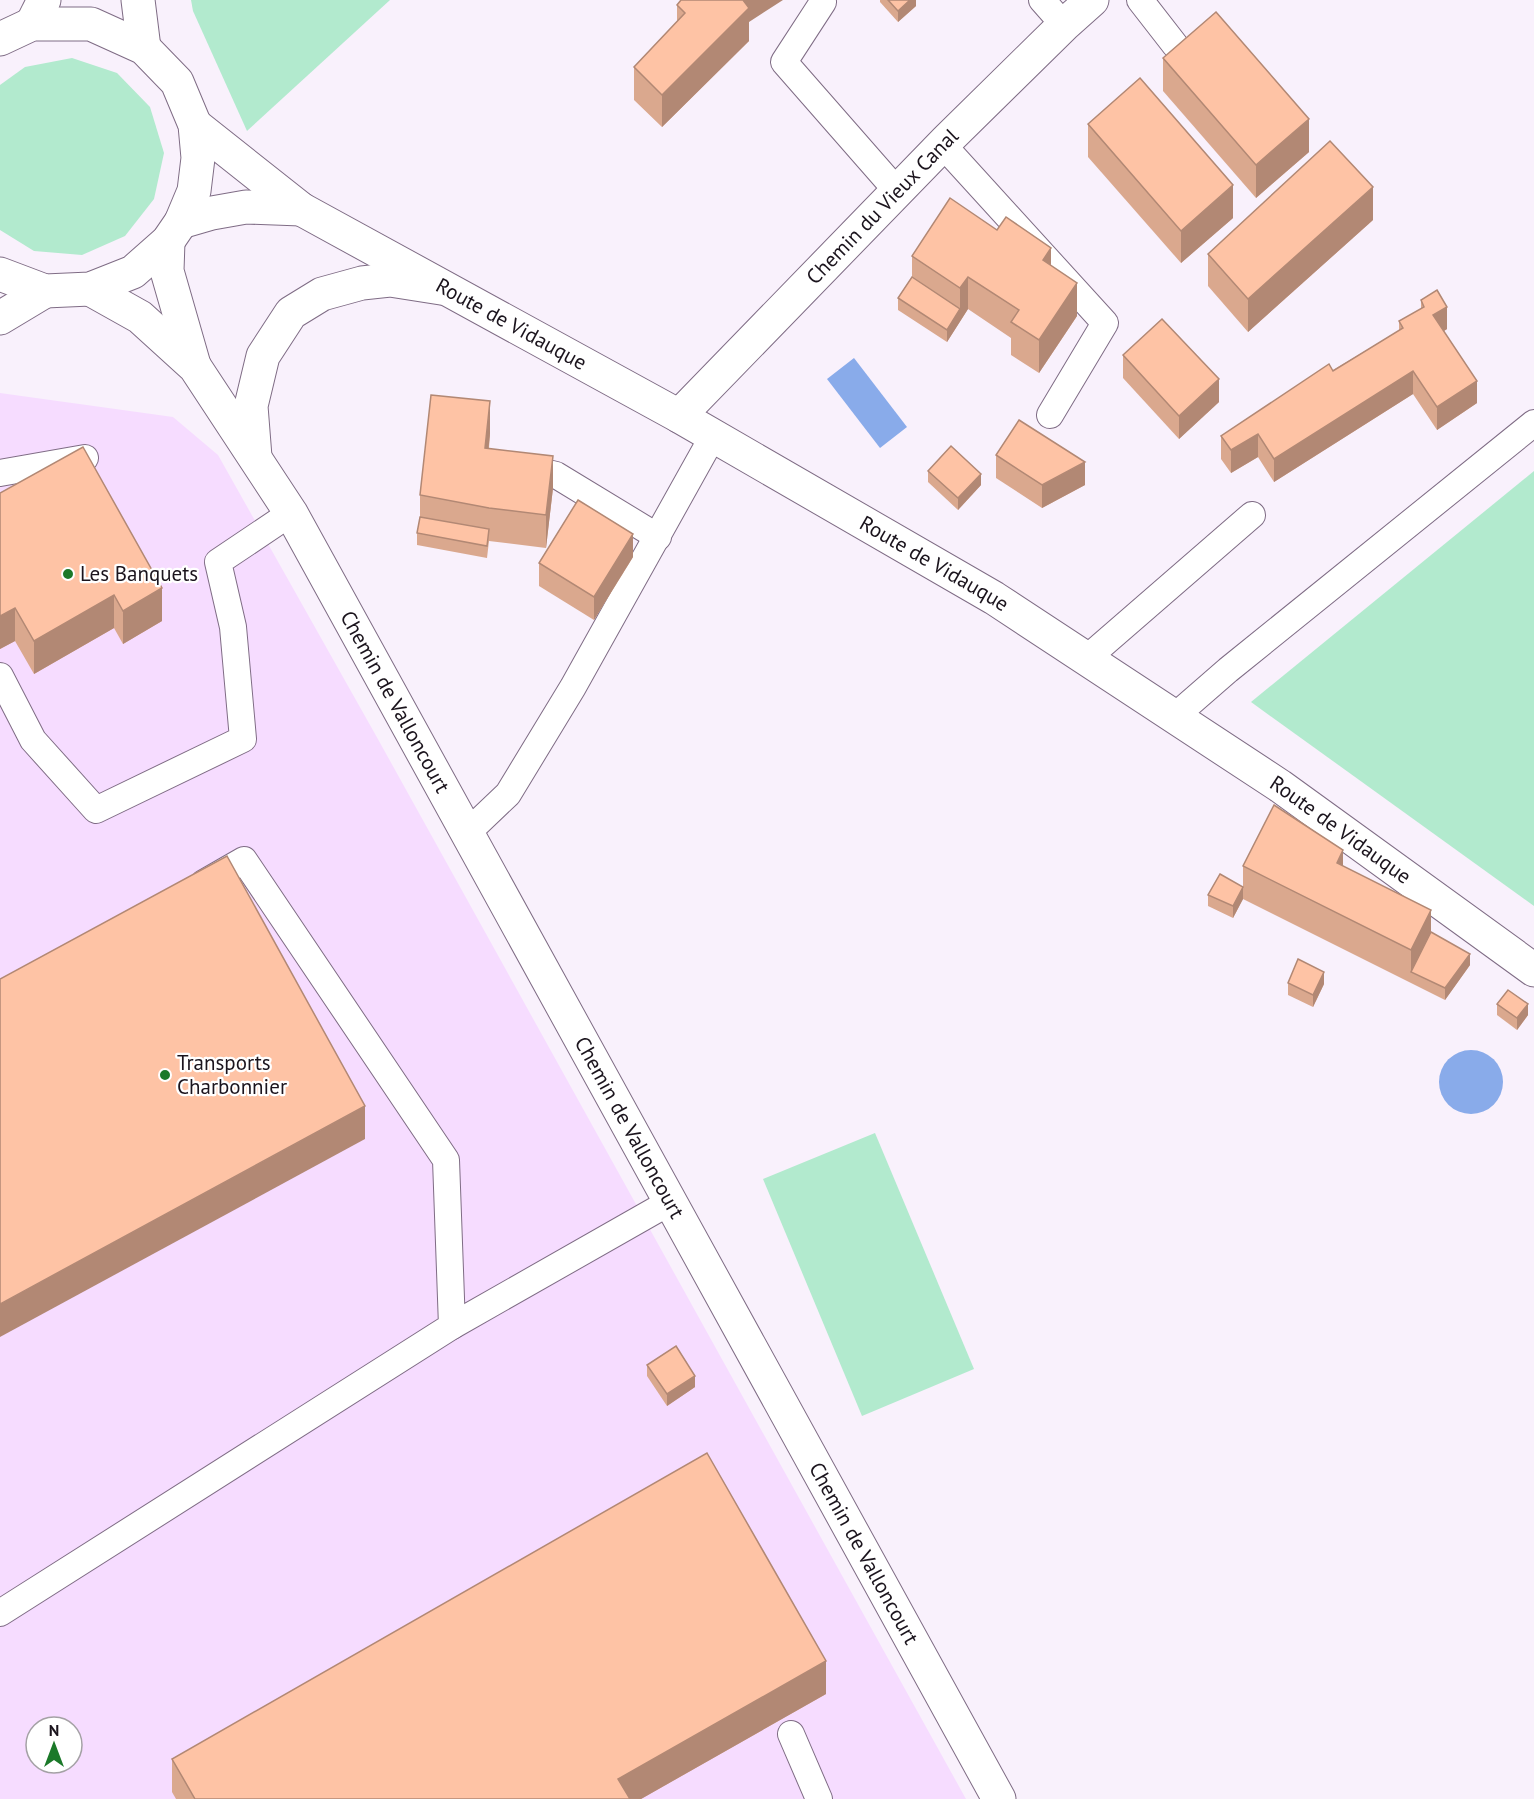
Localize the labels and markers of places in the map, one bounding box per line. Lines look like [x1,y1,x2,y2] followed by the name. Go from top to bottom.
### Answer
[80,560,198,587] place label: Les Banquets
[61,567,75,581] marker: Les Banquets
[177,1049,287,1100] place label: Transports Charbonnier
[158,1068,172,1082] marker: Transports Charbonnier

